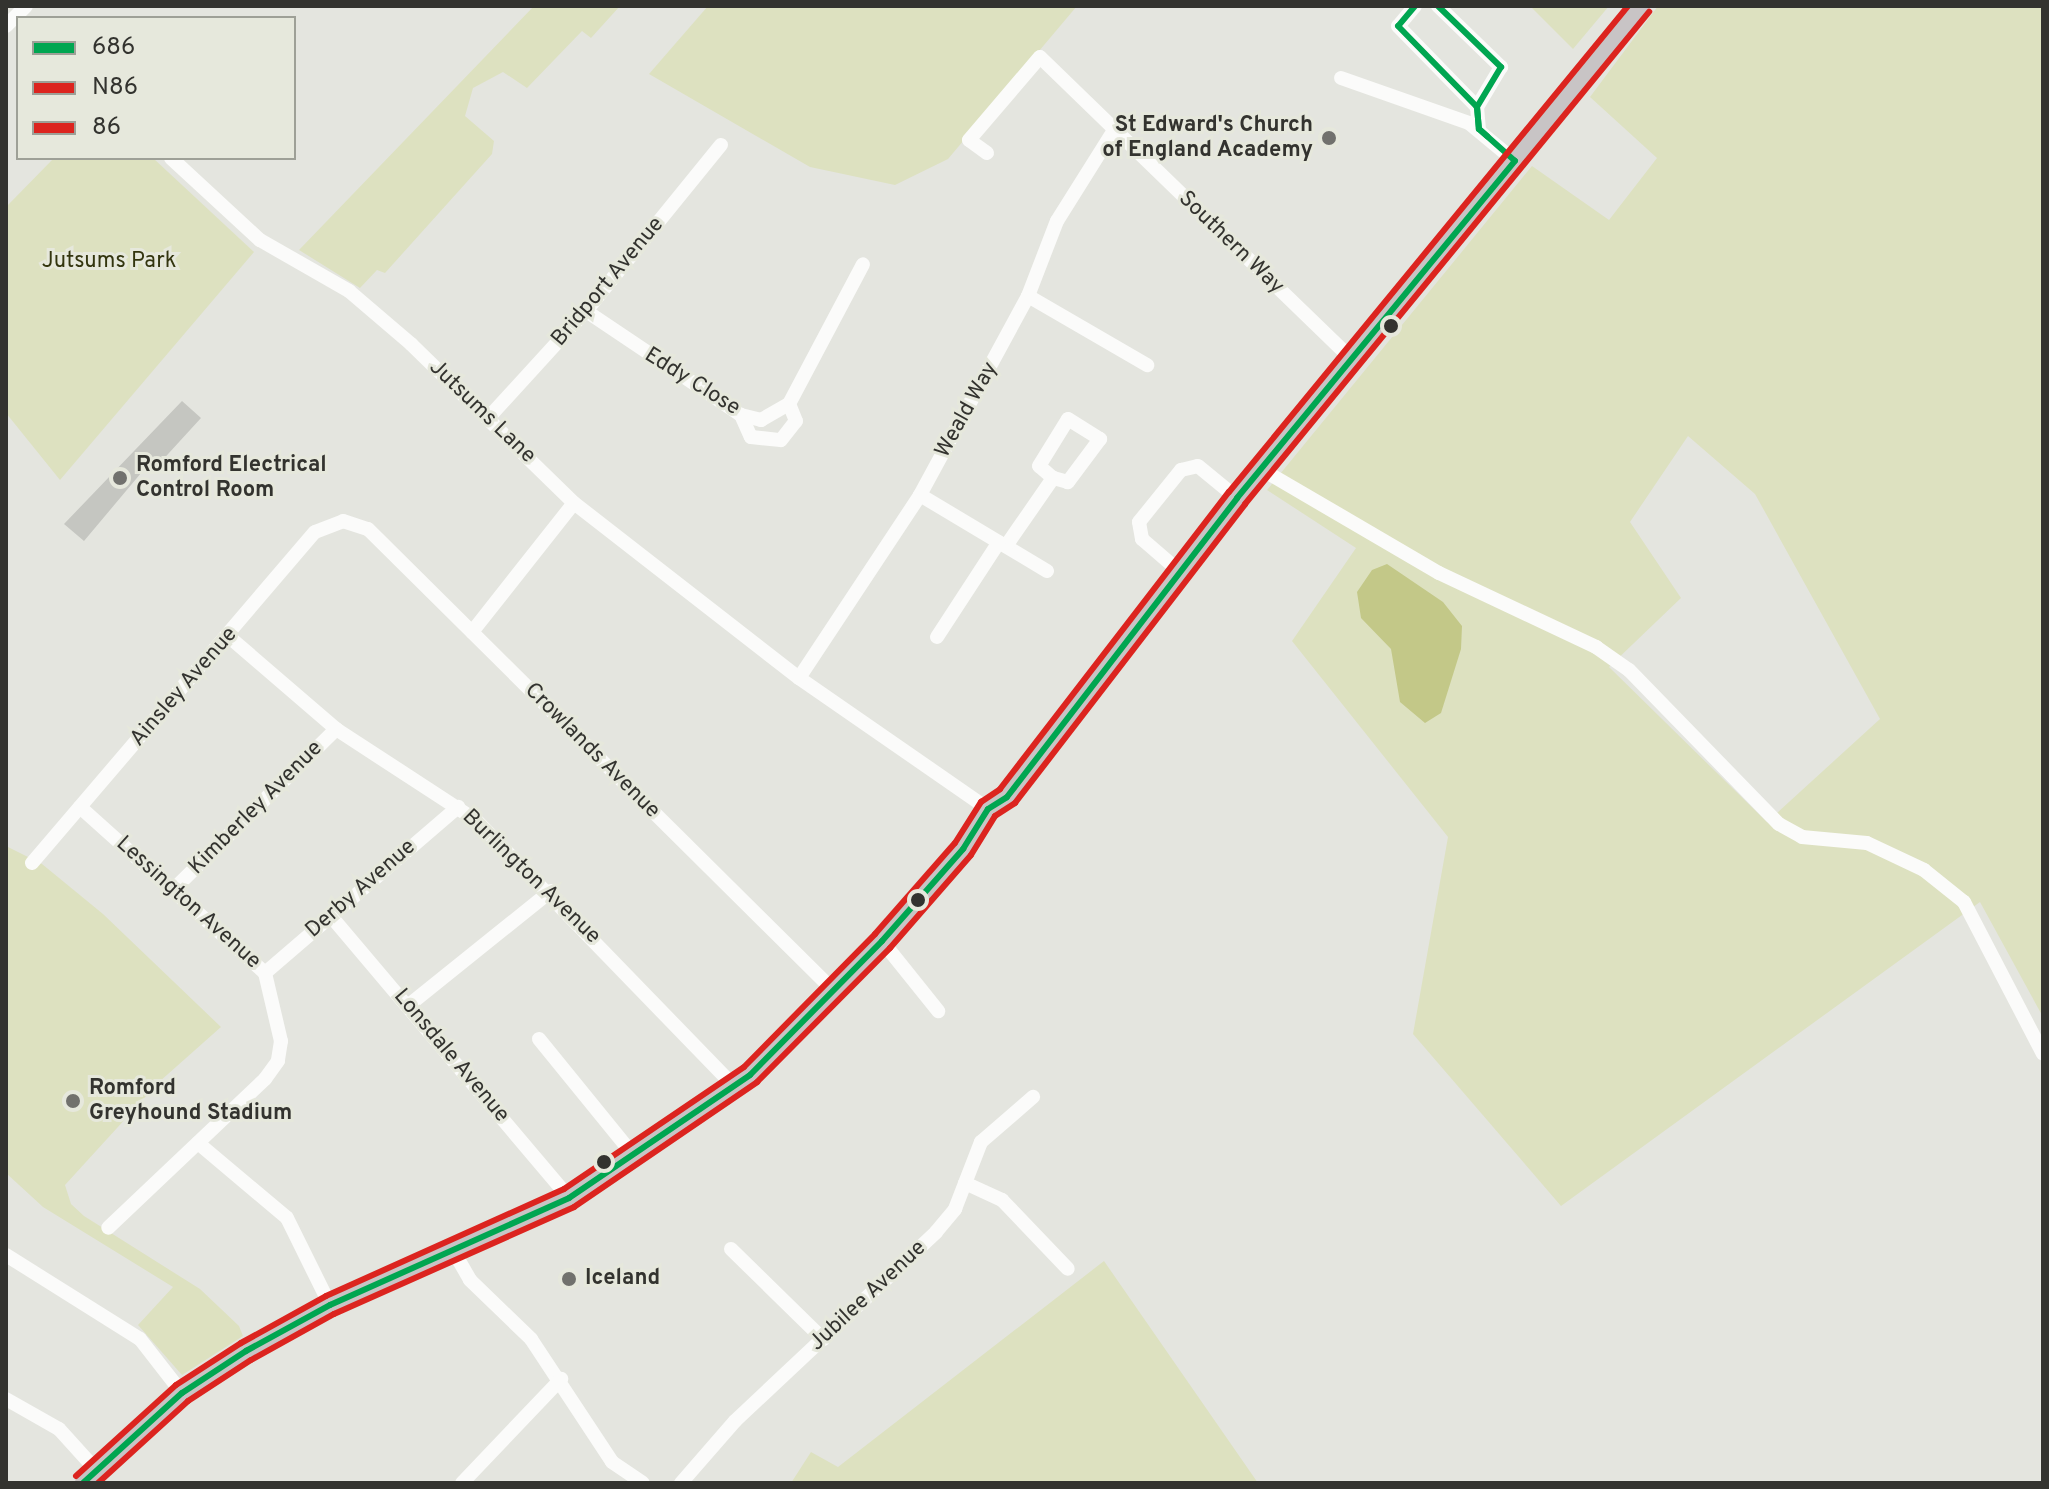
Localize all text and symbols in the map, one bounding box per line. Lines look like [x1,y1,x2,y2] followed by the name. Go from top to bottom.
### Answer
[16,16,296,160] legend
[92,33,135,63] text: 686
[92,73,138,103] text: N86
[1101,112,1313,164] place label: St Edward's Church of England Academy
[92,113,121,143] text: 86
[1320,129,1338,147] marker: St Edward's Church of England Academy
[1172,186,1290,300] street label: Southern Way
[546,212,670,352] street label: Bridport Avenue
[42,249,176,275] park label: Jutsums Park
[1383,318,1399,334] unlabelled marker
[639,342,745,422] street label: Eddy Close
[423,355,541,469] street label: Jutsums Lane
[930,357,1004,463] street label: Weald Way
[136,452,327,504] place label: Romford Electrical Control Room
[111,469,129,487] marker: Romford Electrical Control Room
[125,621,243,753] street label: Ainsley Avenue
[518,677,666,825] street label: Crowlands Avenue
[183,735,329,881] street label: Kimberley Avenue
[456,804,606,950] street label: Burlington Avenue
[110,831,266,975] street label: Lessington Avenue
[300,834,422,944] street label: Derby Avenue
[910,892,926,908] unlabelled marker
[387,983,515,1129] street label: Lonsdale Avenue
[89,1075,292,1126] place label: Romford Greyhound Stadium
[64,1092,82,1110] marker: Romford Greyhound Stadium
[596,1154,612,1170] unlabelled marker
[804,1235,932,1357] street label: Jubilee Avenue
[585,1266,660,1292] place label: Iceland
[560,1270,578,1288] marker: Iceland

